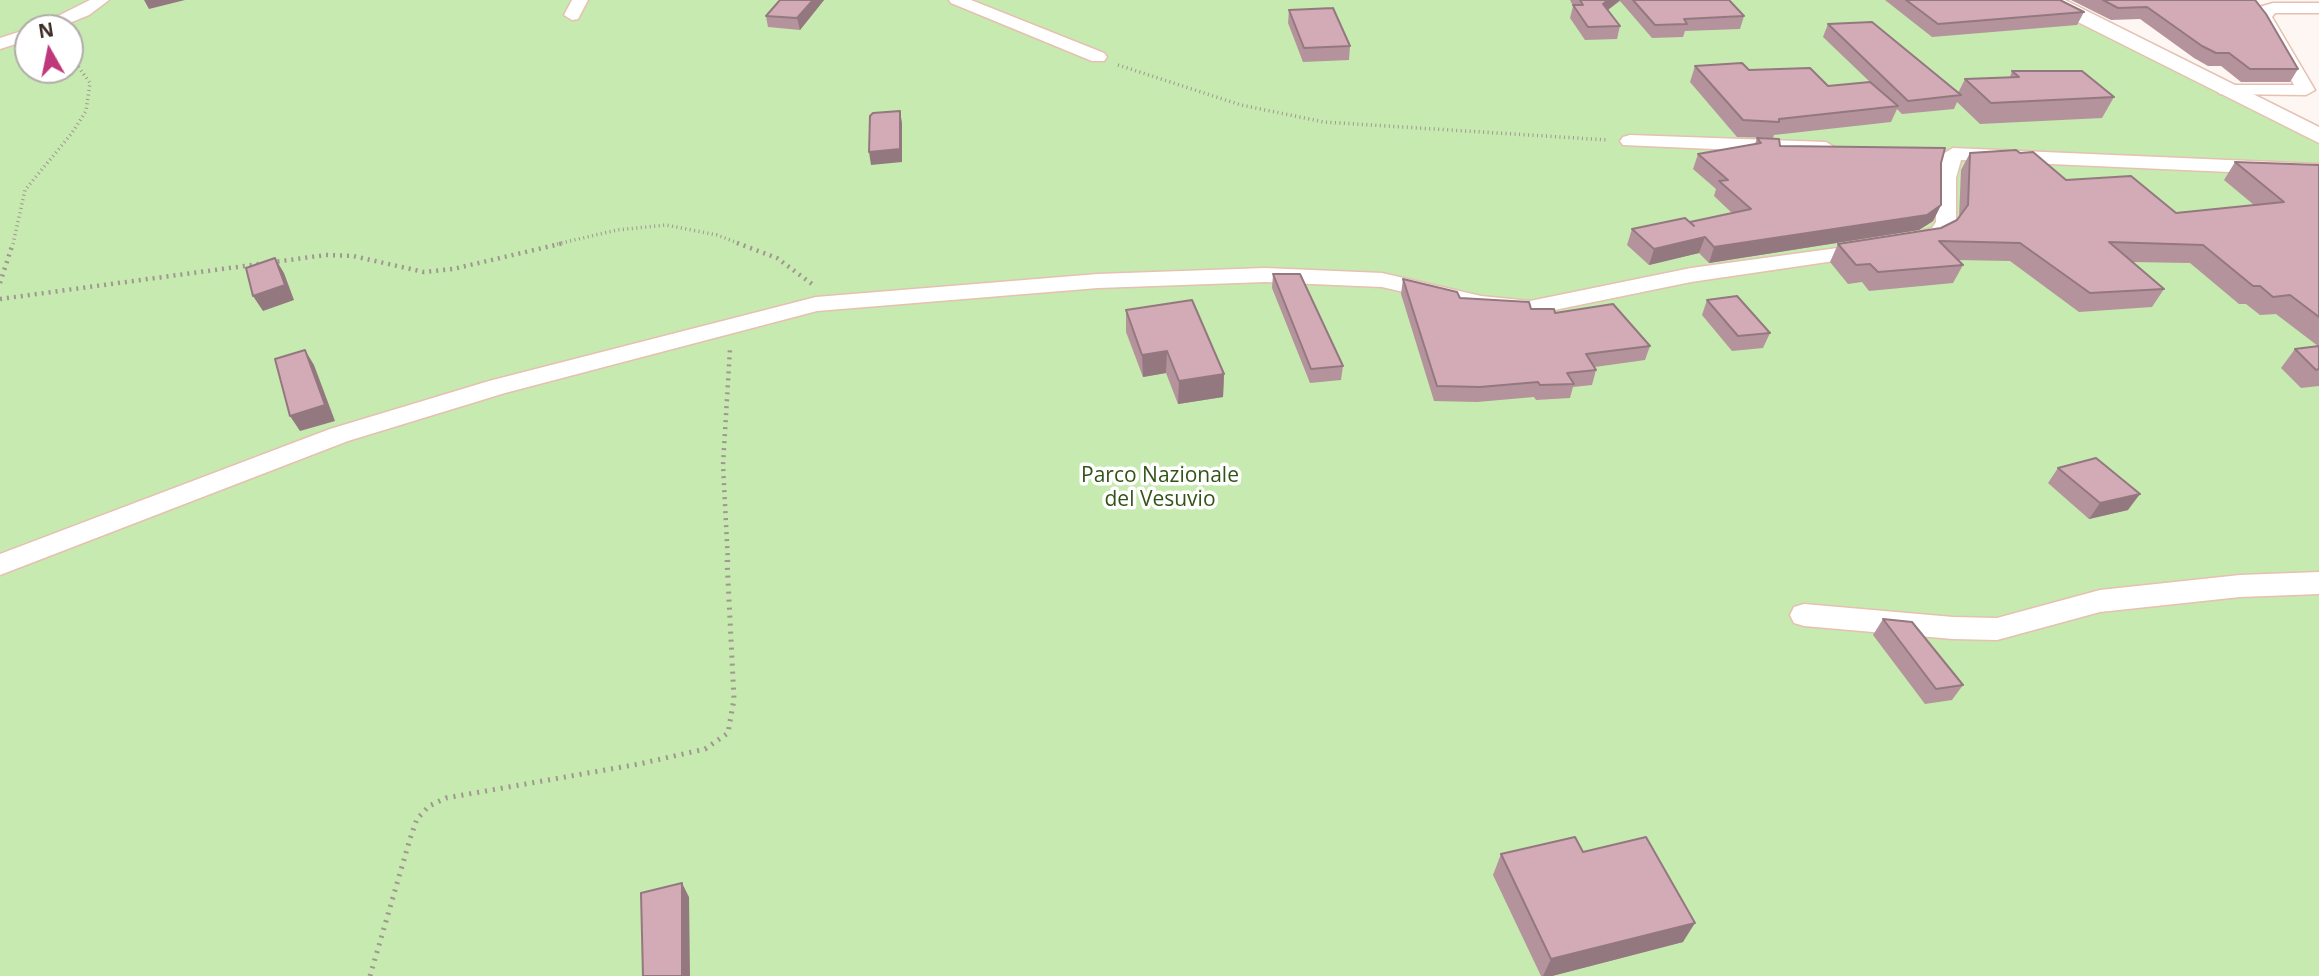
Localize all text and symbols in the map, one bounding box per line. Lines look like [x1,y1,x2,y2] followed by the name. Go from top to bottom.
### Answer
[14,14,84,84] north arrow
[36,16,56,44] text: N
[1081,463,1239,513] park label: Parco Nazionale del Vesuvio

